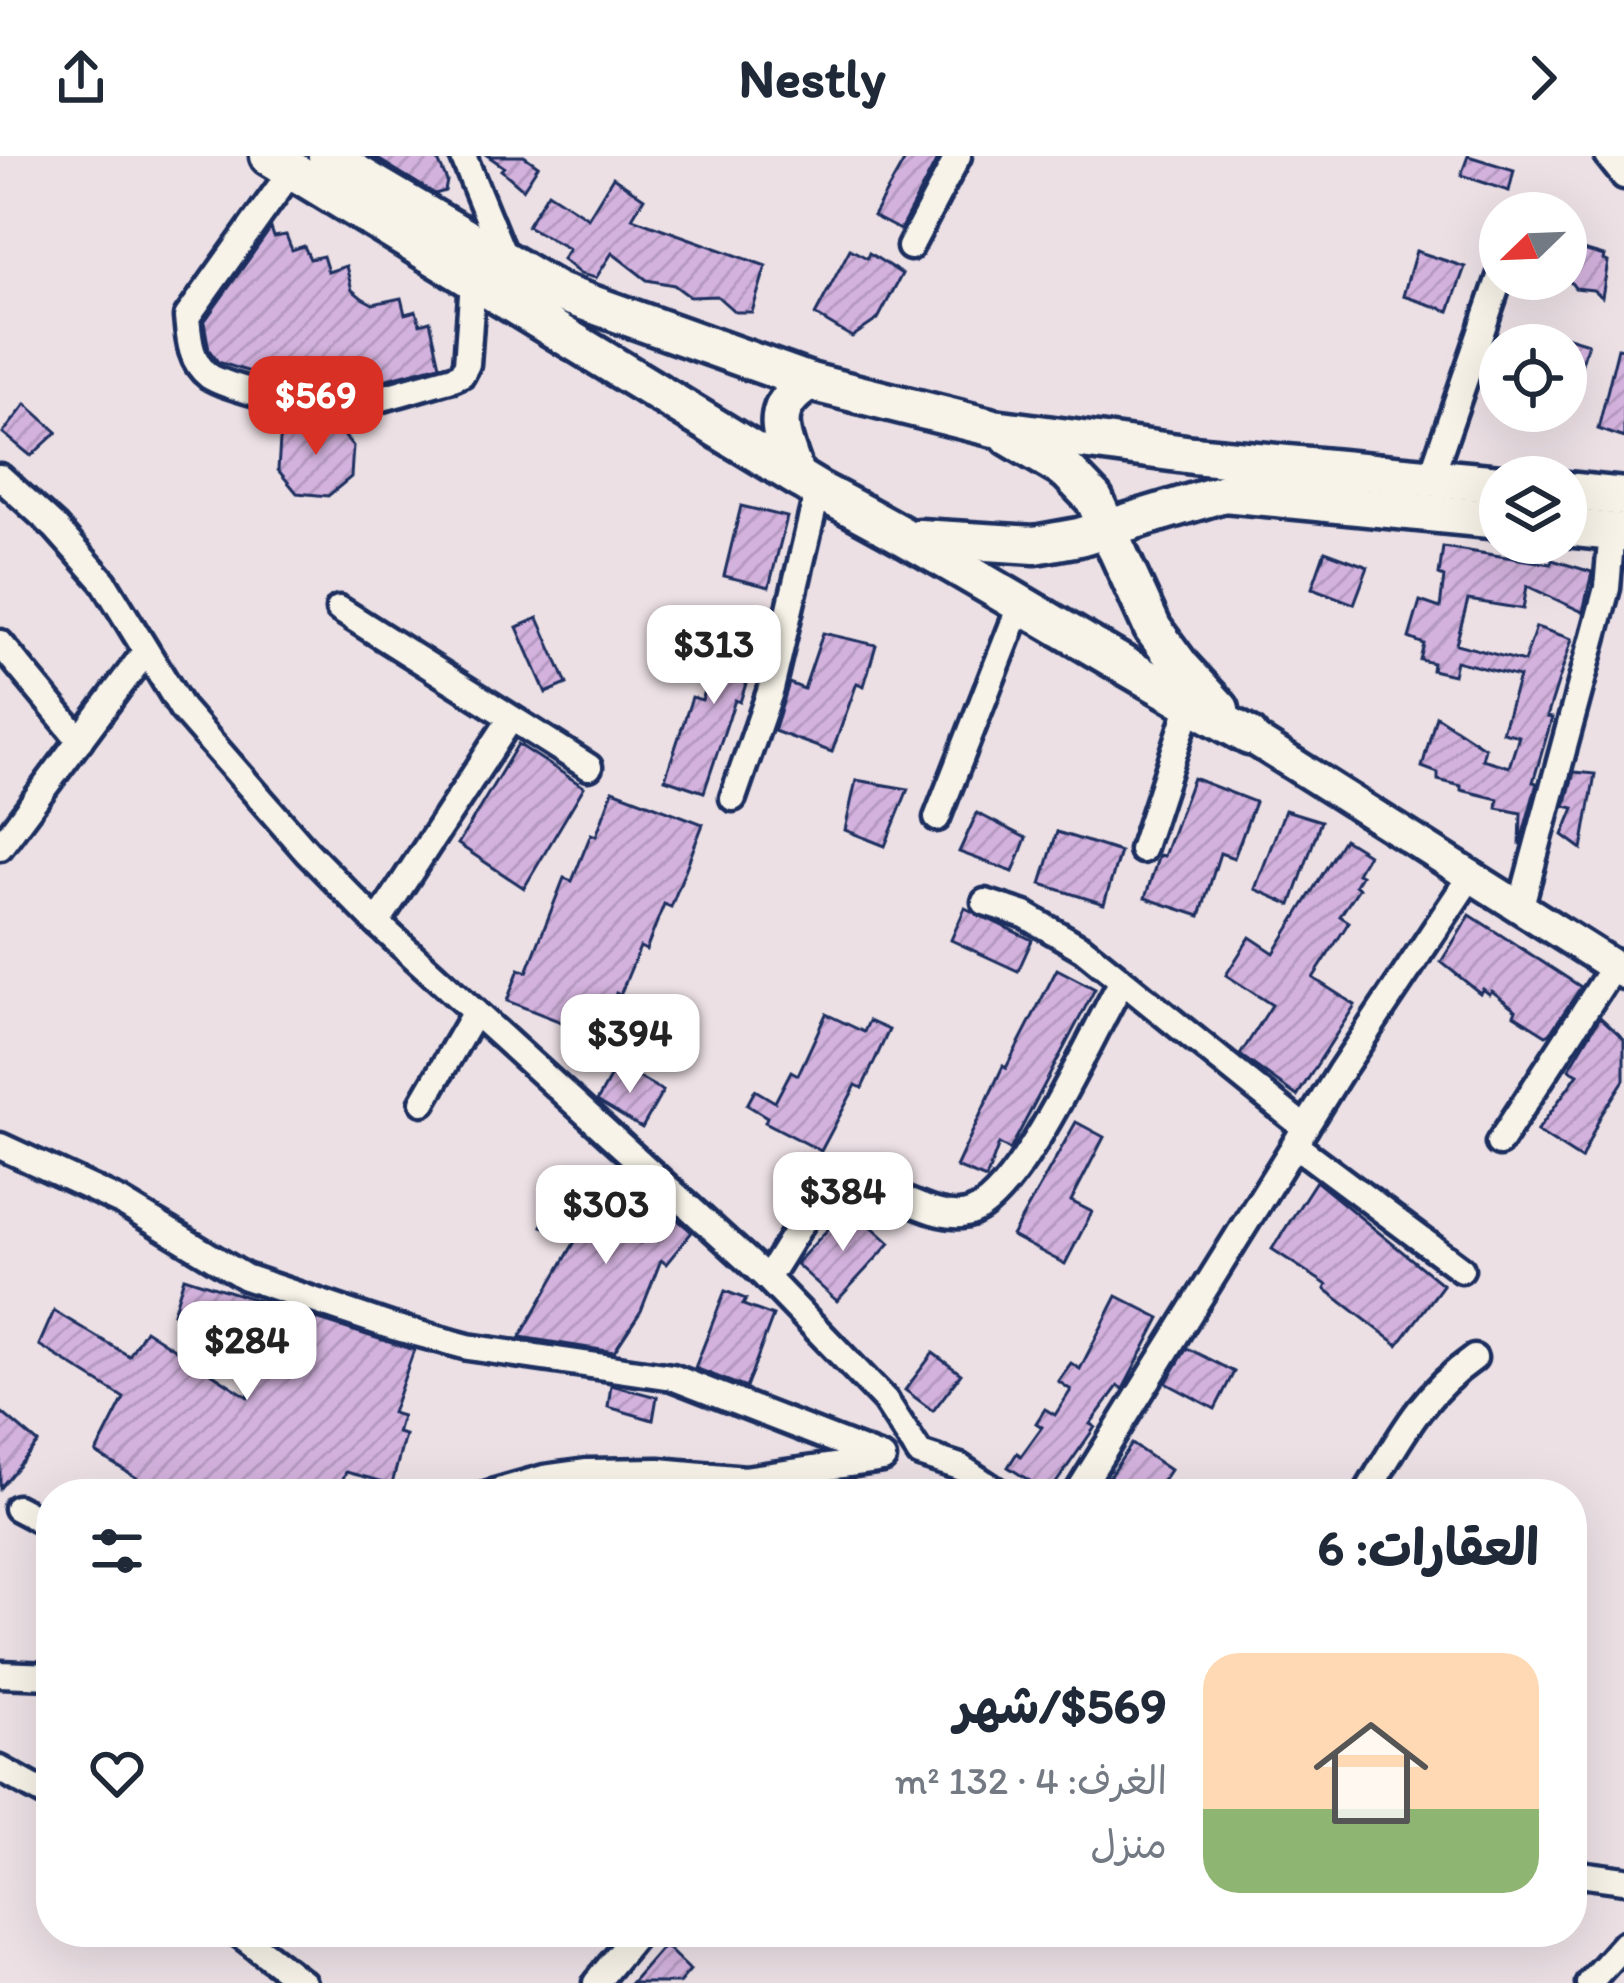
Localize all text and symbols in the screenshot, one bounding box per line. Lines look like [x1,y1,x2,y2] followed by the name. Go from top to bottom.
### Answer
[48,45,114,111] icon: share
[1510,45,1576,111] icon: forward
[738,46,886,111] text: Nestly
[1479,192,1587,300] north arrow
[1479,192,1587,564] map controls
[1479,324,1587,432] button: locate
[245,356,387,458] pin: $569
[275,371,357,418] text: $569
[1479,456,1587,564] button: layers
[643,605,785,707] pin: $313
[674,620,754,667] text: $313
[559,994,701,1096] pin: $394
[588,1009,672,1056] text: $394
[772,1152,914,1254] pin: $384
[535,1165,677,1267] pin: $303
[800,1167,886,1214] text: $384
[563,1180,649,1227] text: $303
[176,1301,318,1403] pin: $284
[204,1316,290,1363] text: $284
[1317,1517,1539,1578] text: العقارات: 6
[84,1518,150,1584] icon: filters
[954,1675,1167,1736] text: $569/شهر
[1299,1701,1443,1845] icon: home
[84,1740,150,1806] icon: heart
[895,1757,1167,1804] text: الغرف: 4 · 132 m²
[1090,1821,1167,1868] text: منزل

